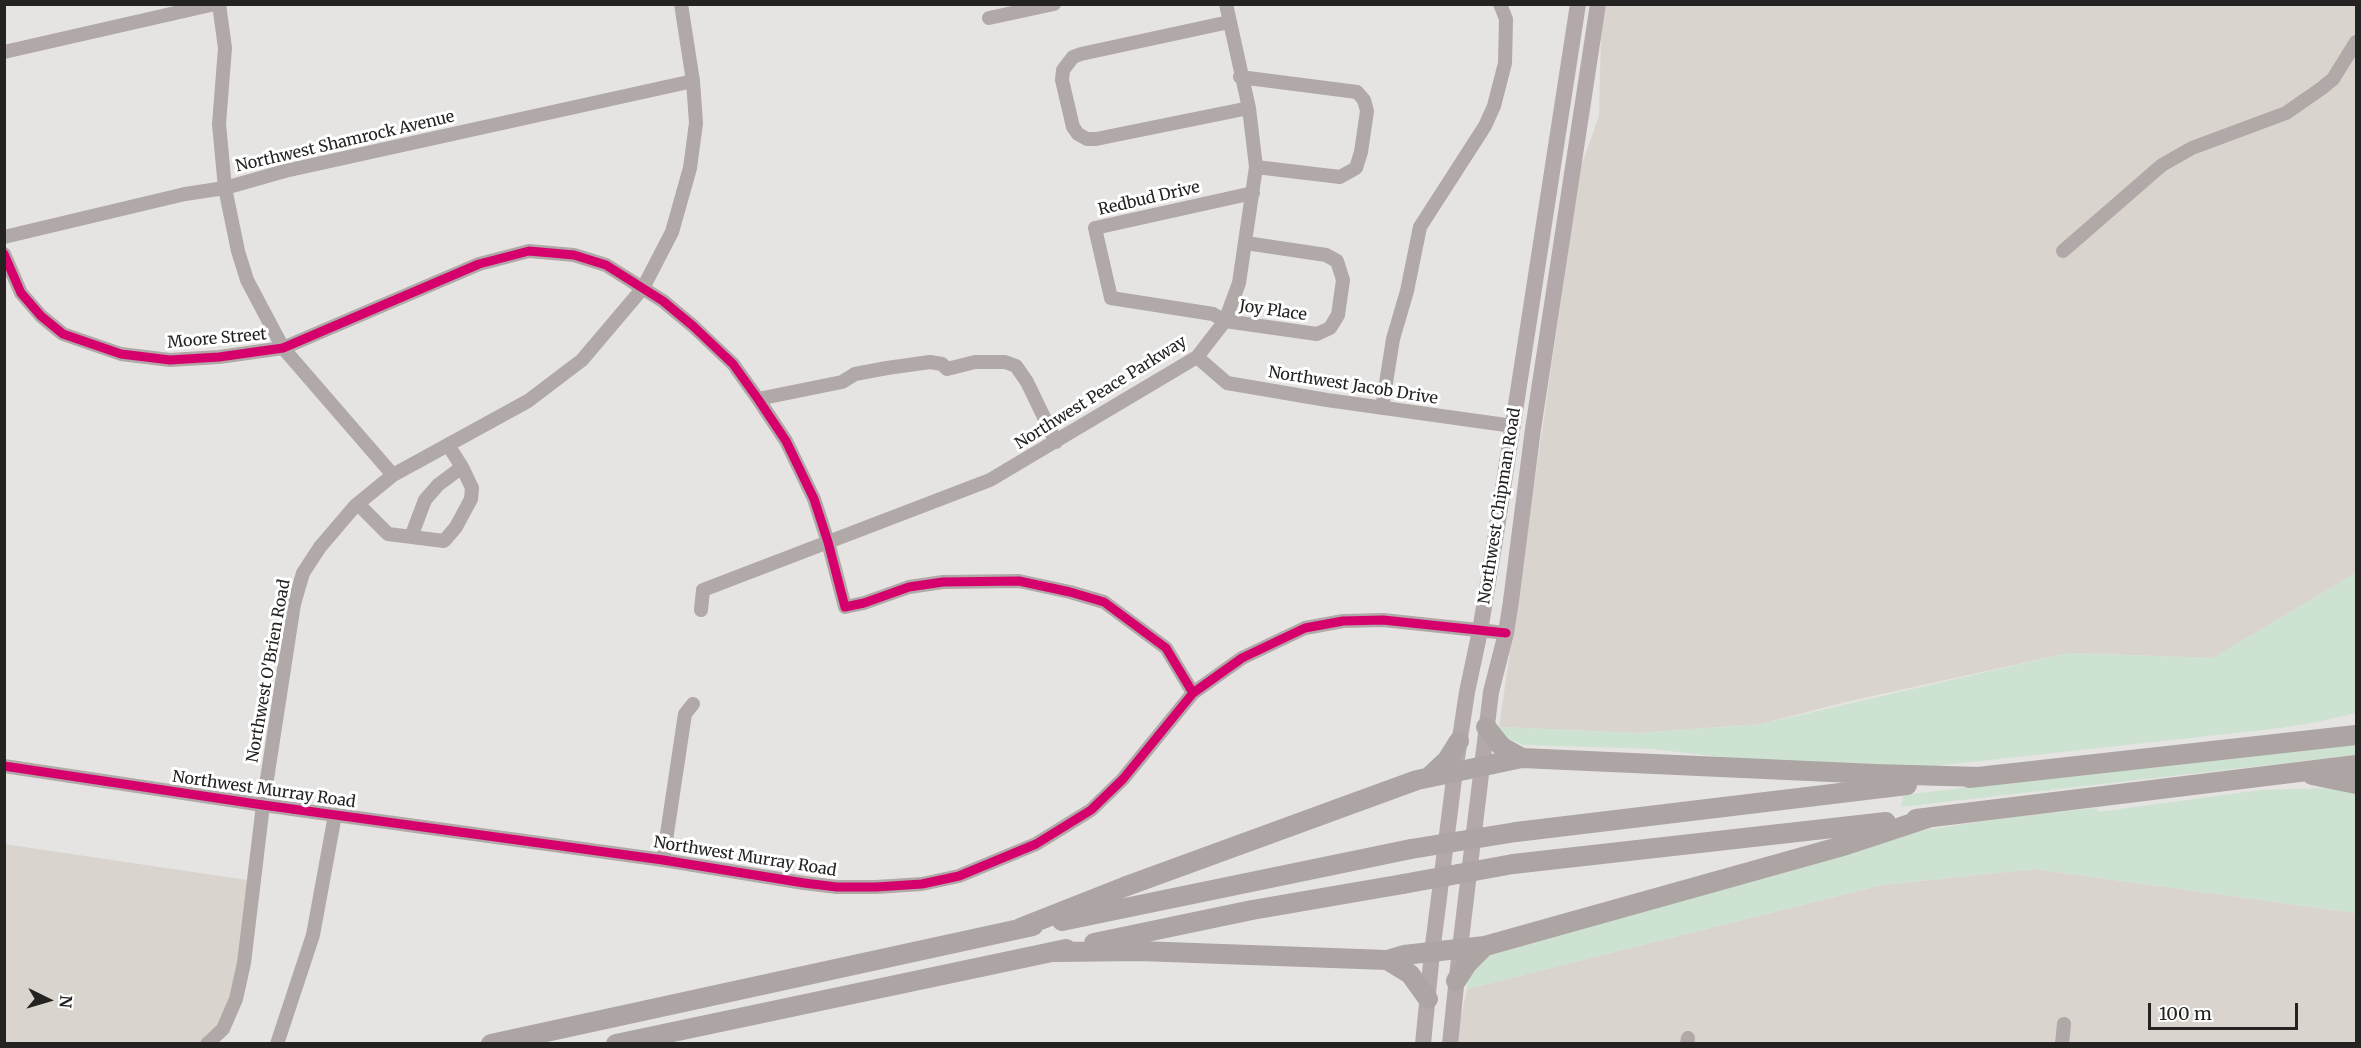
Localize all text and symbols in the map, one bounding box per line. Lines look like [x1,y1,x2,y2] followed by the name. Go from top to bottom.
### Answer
[234,107,456,177] street label: Northwest Shamrock Avenue
[1096,178,1202,220] street label: Redbud Drive
[1238,297,1308,325] street label: Joy Place
[167,325,267,353] street label: Moore Street
[1012,332,1190,454] street label: Northwest Peace Parkway
[1267,363,1439,409] street label: Northwest Jacob Drive
[1475,407,1525,605] street label: Northwest Chipman Road
[243,578,295,764] street label: Northwest O'Brien Road
[171,768,357,812] street label: Northwest Murray Road
[652,833,838,881] street label: Northwest Murray Road
[18,970,78,1030] north arrow
[2151,991,2301,1029] scale bar
[55,994,76,1009] text: N
[2159,1002,2212,1025] text: 100 m

